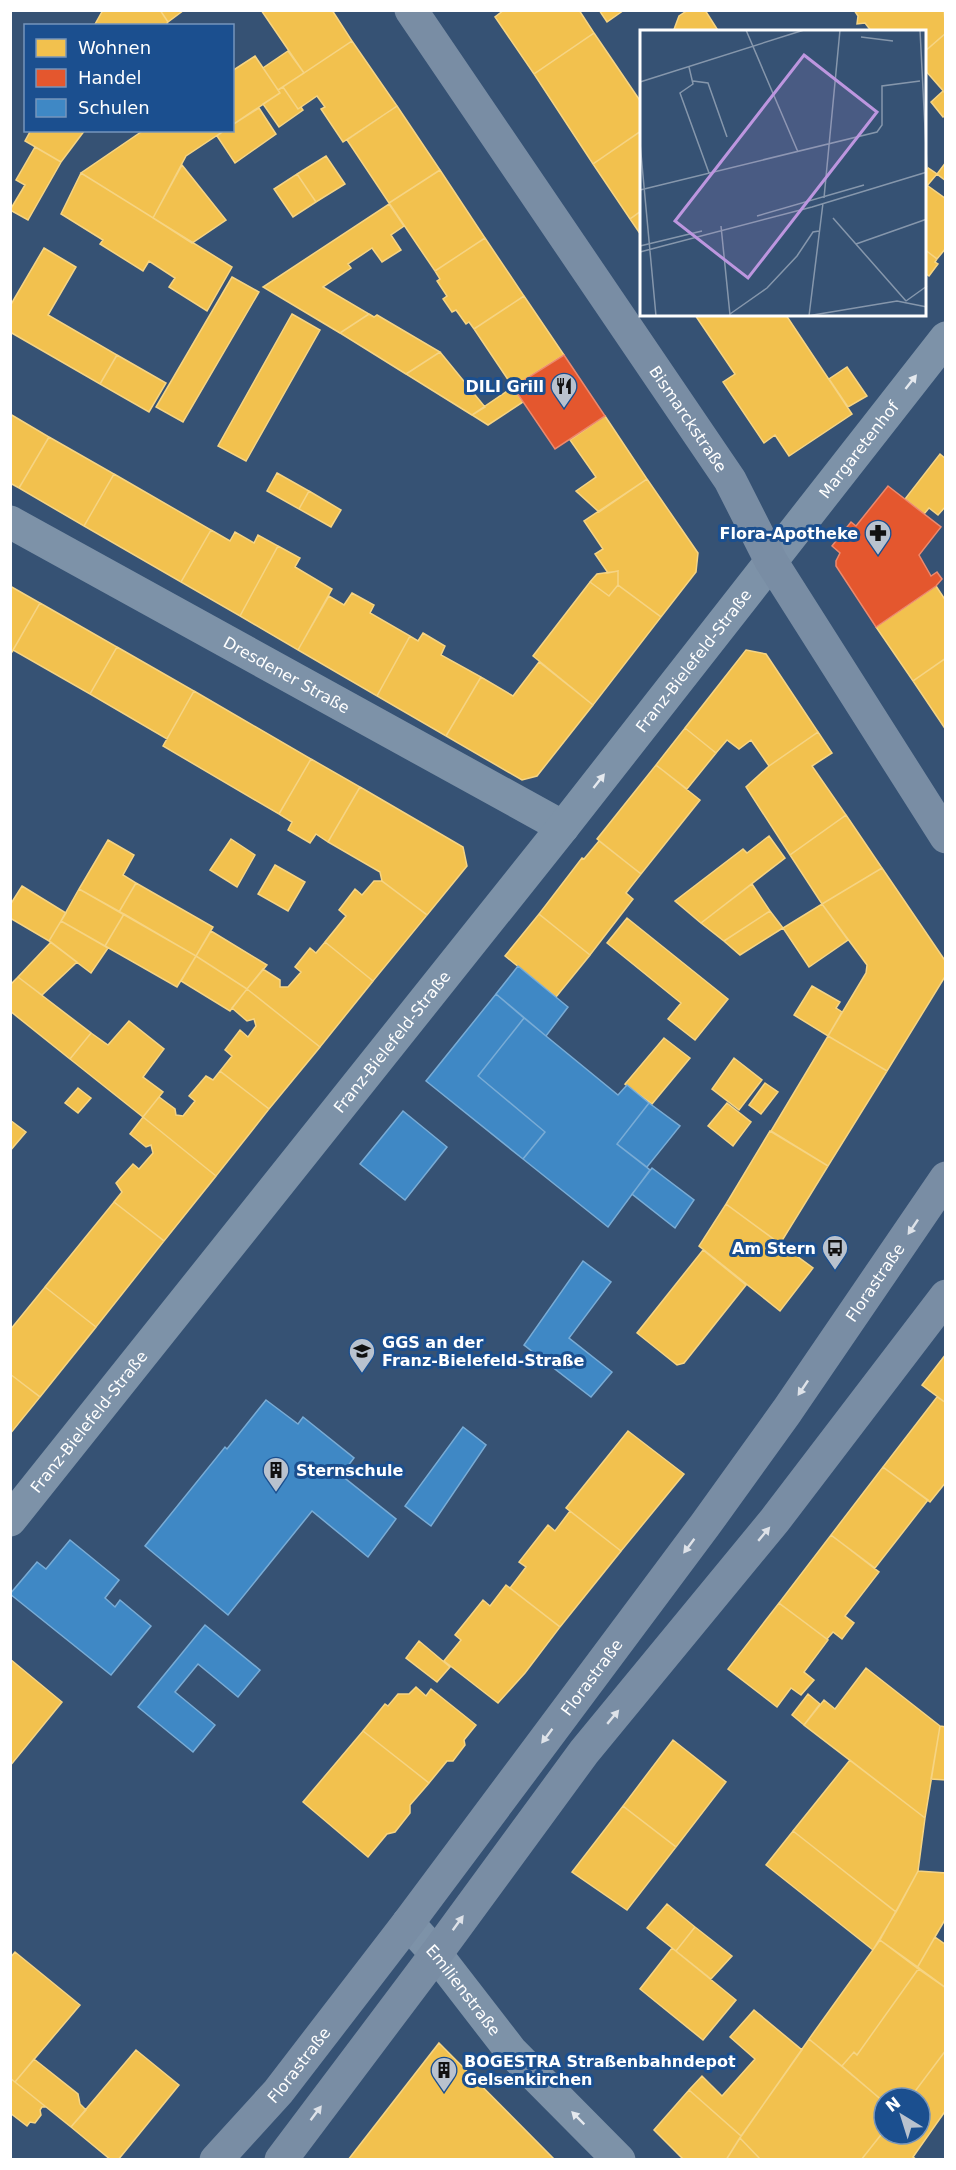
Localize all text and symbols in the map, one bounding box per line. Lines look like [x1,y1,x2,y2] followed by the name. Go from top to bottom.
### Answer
[24,24,234,132] legend
[640,30,926,316] inset map
[78,37,151,58] text: Wohnen
[78,67,141,88] text: Handel
[78,97,150,118] text: Schulen
[646,362,731,476] street label: Bismarckstraße
[549,371,579,409] restaurant icon: DILI Grill
[904,375,916,390] one-way arrow
[466,377,544,396] place label: DILI Grill
[815,397,903,502] street label: Margaretenhof
[863,518,893,556] pharmacy icon: Flora-Apotheke
[719,524,858,543] place label: Flora-Apotheke
[631,585,755,736] street label: Franz-Bielefeld-Straße
[220,632,353,717] street label: Dresdener Straße
[592,773,604,788] one-way arrow
[329,967,454,1116] street label: Franz-Bielefeld-Straße
[907,1218,919,1234] one-way arrow
[820,1233,850,1271] bus stop icon: Am Stern
[732,1239,816,1258] place label: Am Stern
[841,1240,908,1325] street label: Florastraße
[382,1333,585,1370] place label: GGS an der Franz-Bielefeld-Straße
[347,1336,377,1374] school or university icon: GGS an der Franz-Bielefeld-Straße
[26,1347,151,1496] street label: Franz-Bielefeld-Straße
[798,1380,809,1396] one-way arrow
[261,1455,291,1493] building icon: Sternschule
[296,1461,404,1480] place label: Sternschule
[757,1526,770,1542] one-way arrow
[684,1539,696,1554] one-way arrow
[557,1635,626,1719] street label: Florastraße
[606,1709,618,1724] one-way arrow
[541,1727,553,1743] one-way arrow
[452,1916,464,1932] one-way arrow
[422,1940,505,2039] street label: Emilienstraße
[263,2023,334,2107] street label: Florastraße
[464,2052,736,2089] place label: BOGESTRA Straßenbahndepot Gelsenkirchen
[429,2055,459,2093] building icon: BOGESTRA Straßenbahndepot Gelsenkirchen
[872,2086,932,2146] north arrow
[882,2093,904,2116] text: N
[310,2105,322,2121] one-way arrow
[571,2112,585,2126] one-way arrow

